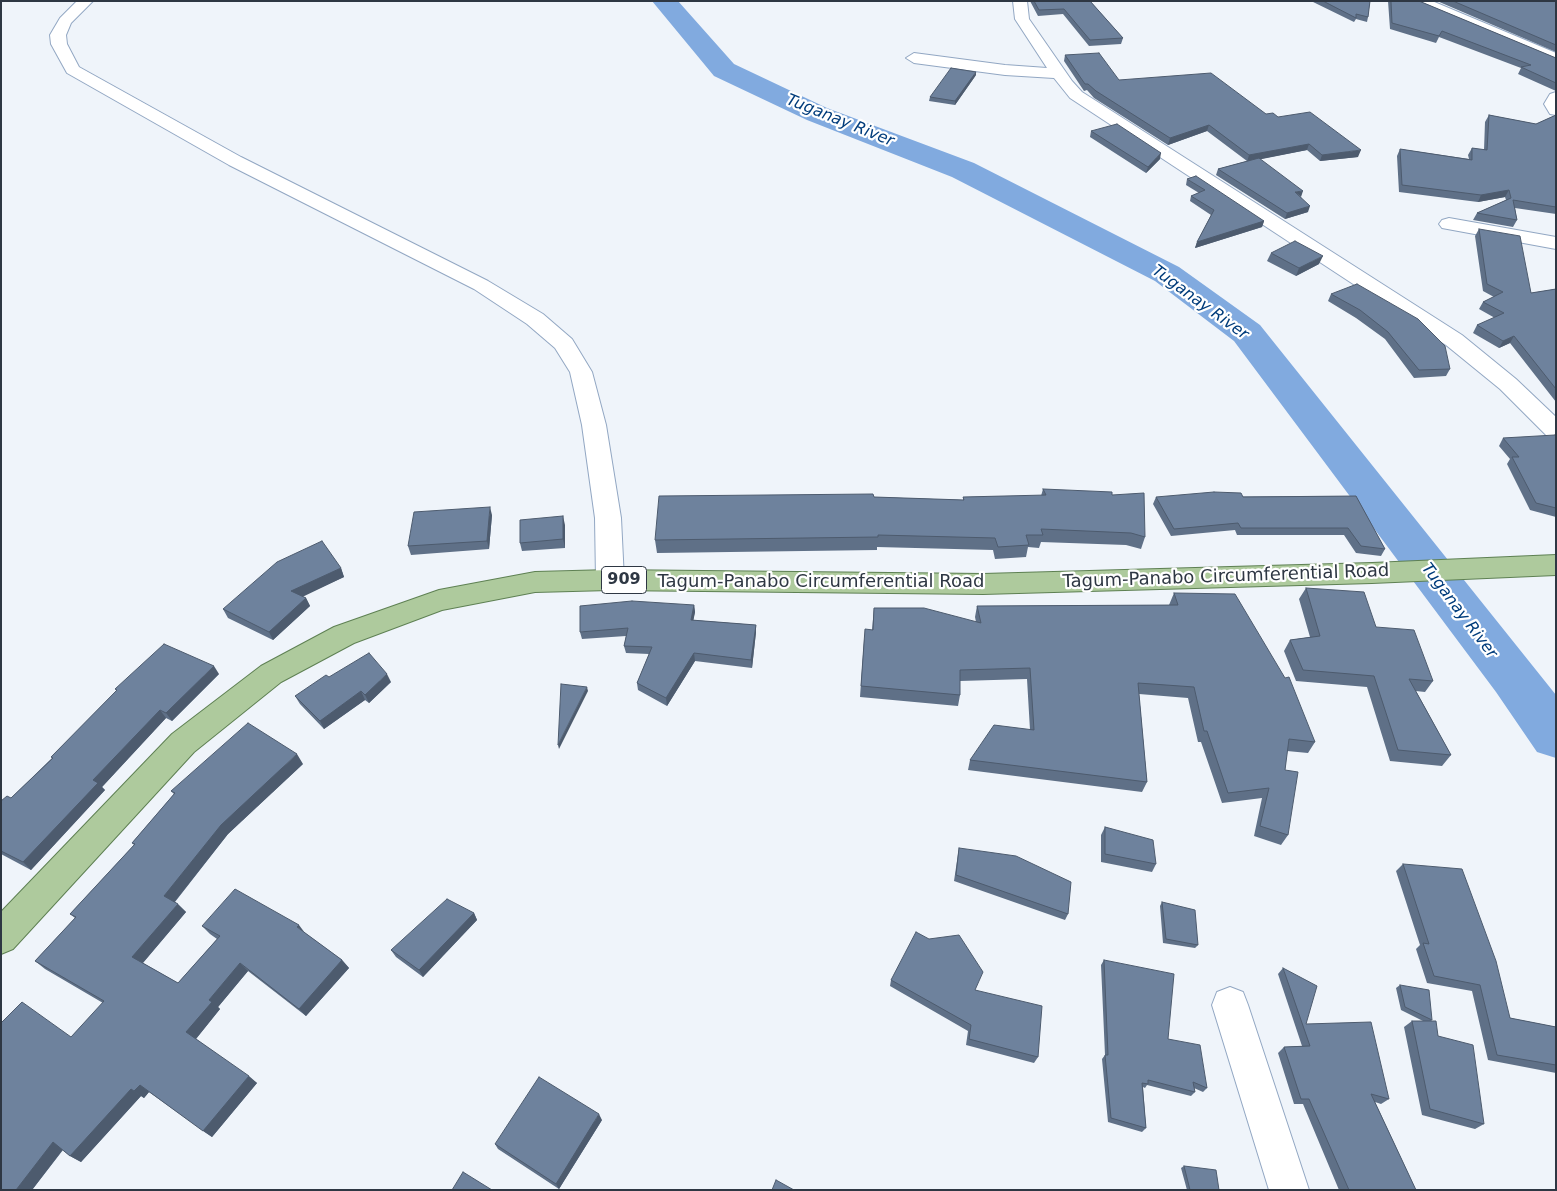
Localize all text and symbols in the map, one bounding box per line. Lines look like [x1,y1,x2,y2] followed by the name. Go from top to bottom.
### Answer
[783,91,897,151] water label: Tuganay River
[1148,262,1252,344] water label: Tuganay River
[1417,560,1501,662] water label: Tuganay River
[1062,561,1390,593] street label: Tagum-Panabo Circumferential Road
[602,566,646,594] road number: 909
[658,571,984,593] street label: Tagum-Panabo Circumferential Road

